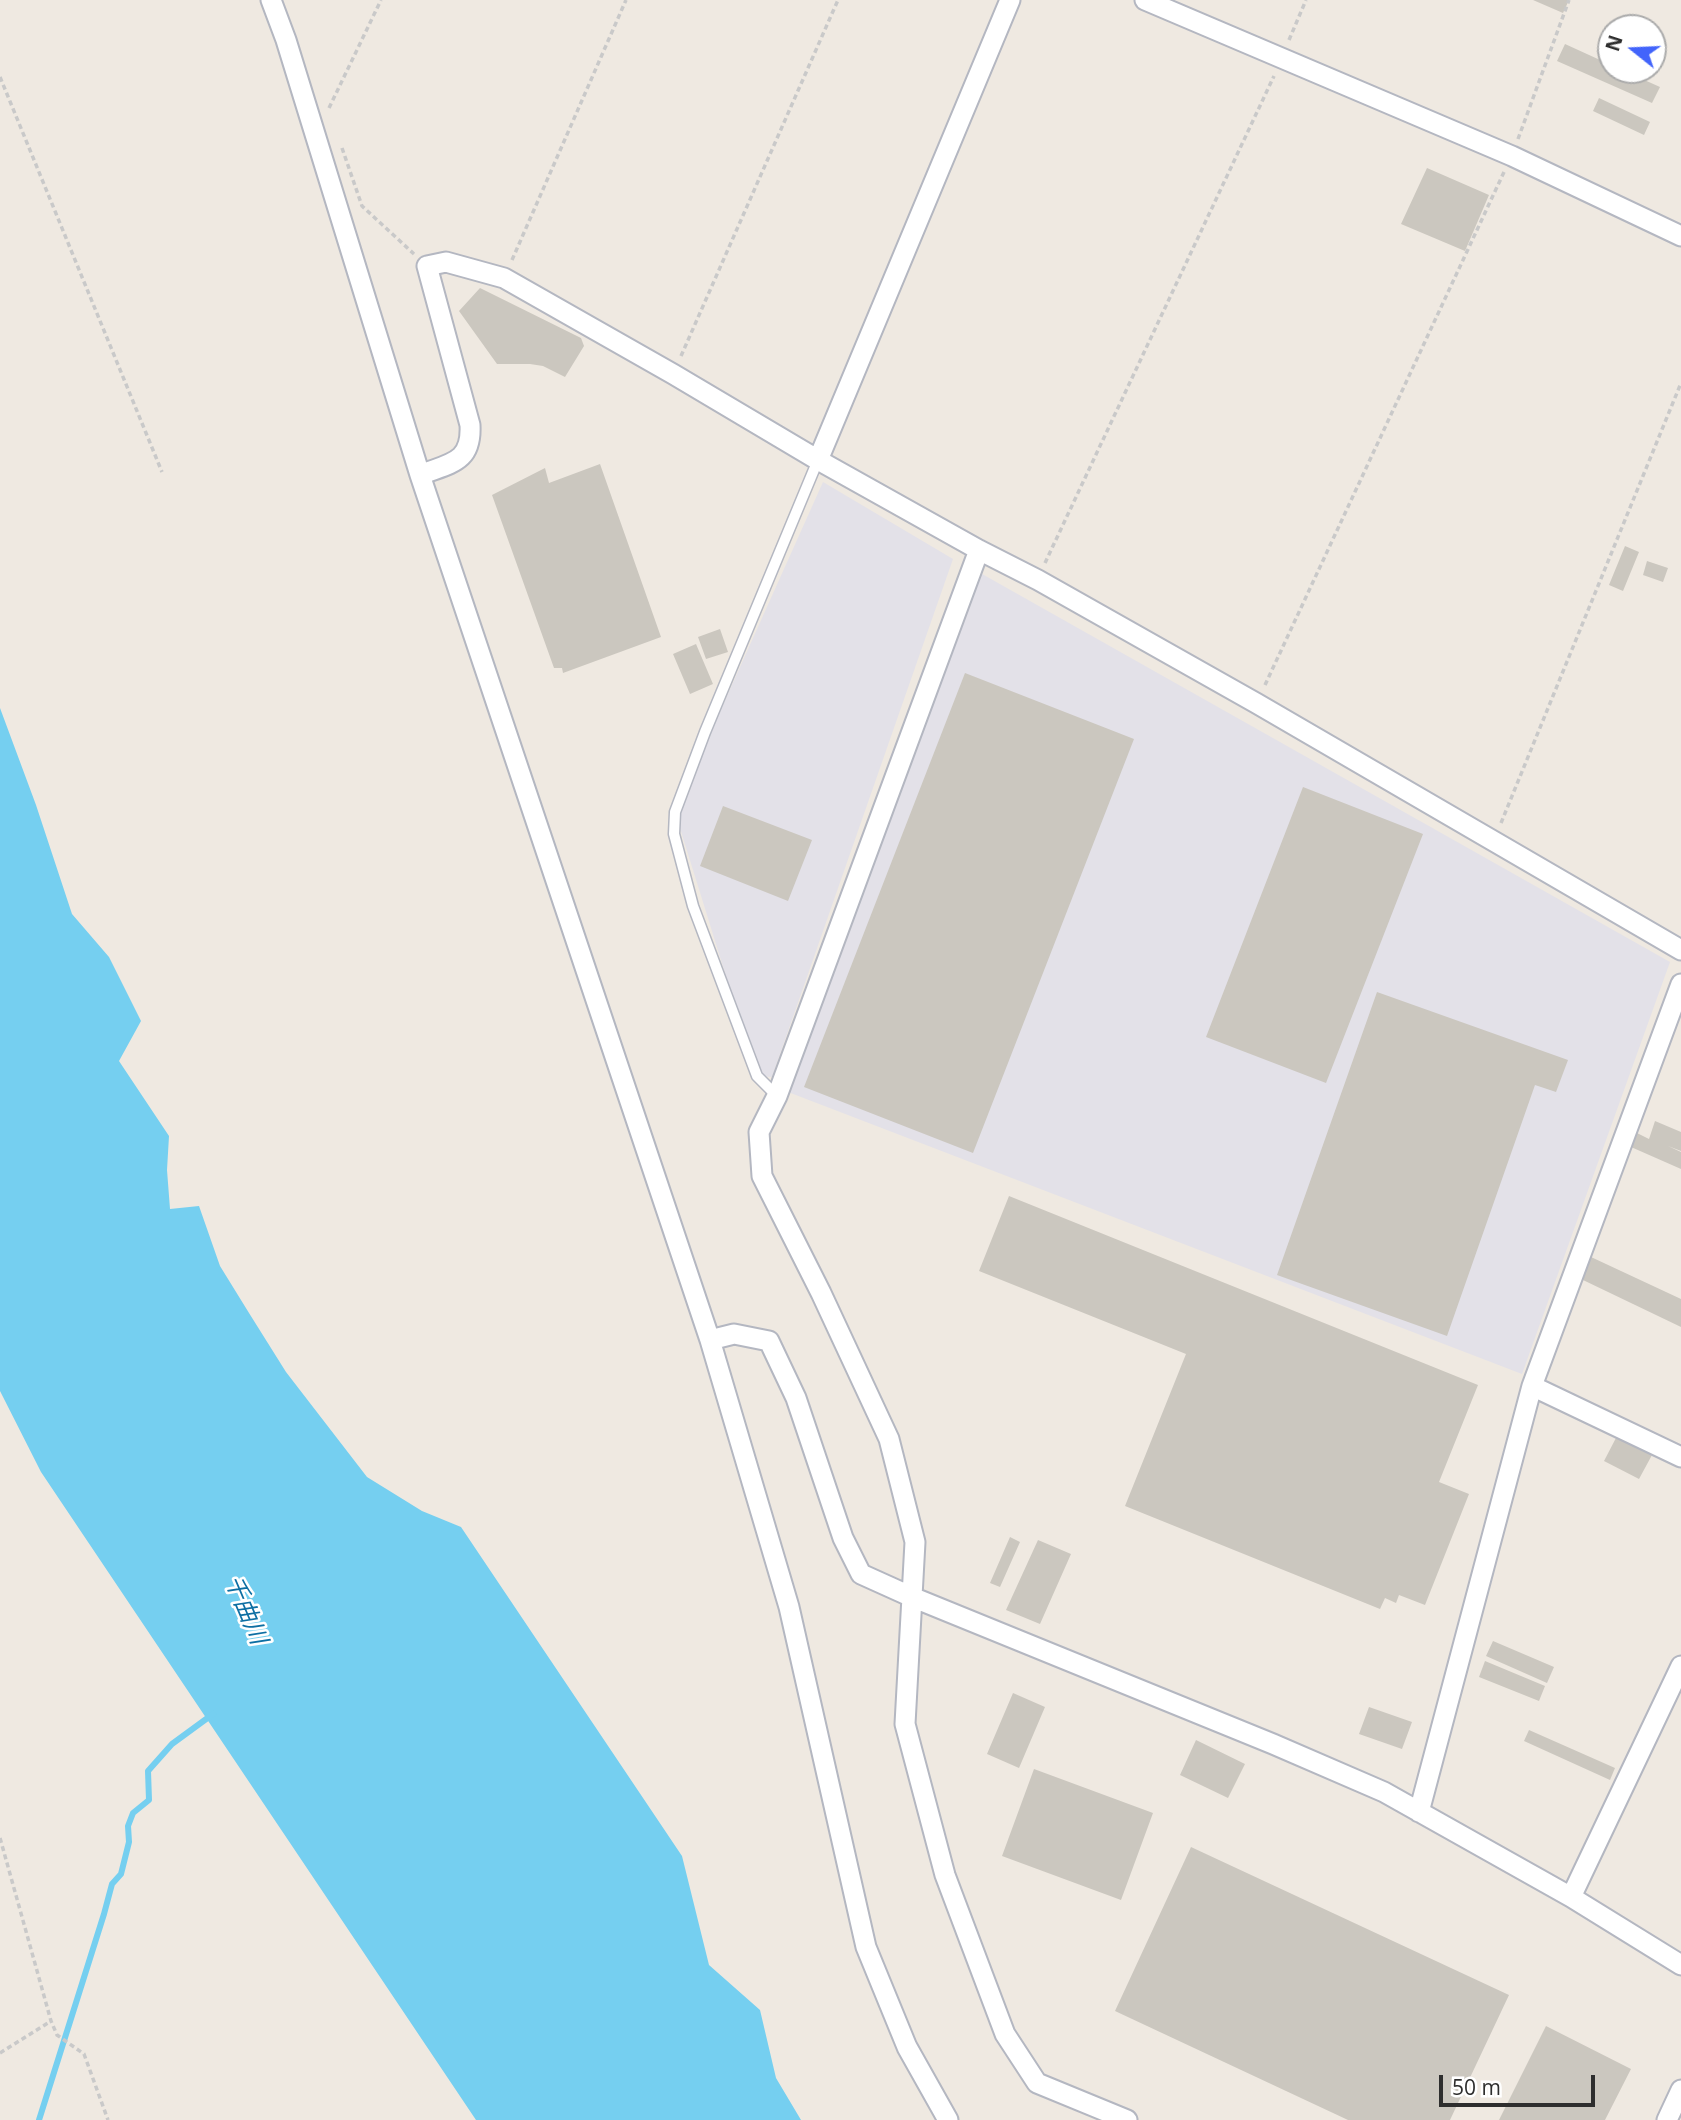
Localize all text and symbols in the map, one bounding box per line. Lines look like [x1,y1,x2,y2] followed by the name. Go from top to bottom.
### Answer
[1597,14,1667,84] north arrow
[1599,32,1629,55] text: N
[218,1571,272,1649] water label: 千曲川
[1443,2060,1599,2104] scale bar
[1452,2073,1501,2101] text: 50 m

